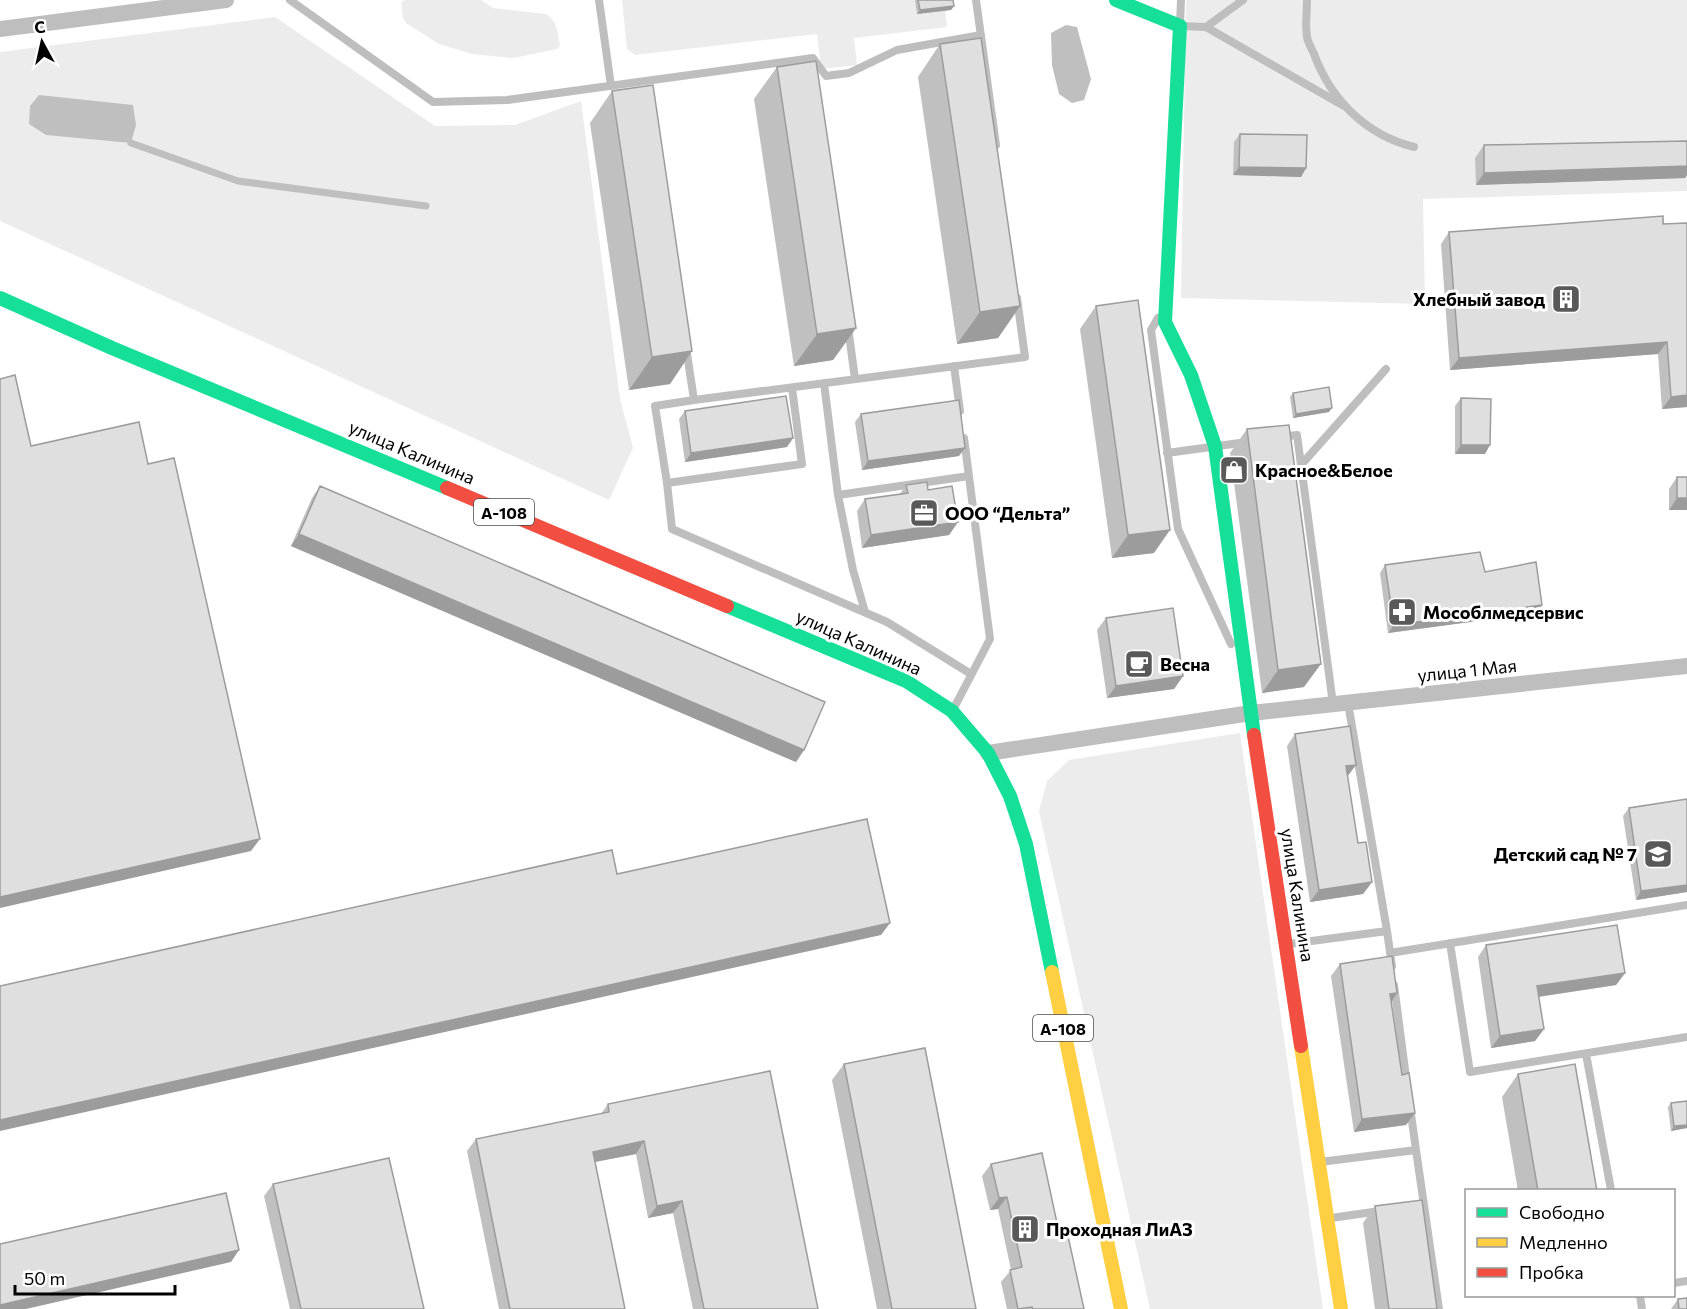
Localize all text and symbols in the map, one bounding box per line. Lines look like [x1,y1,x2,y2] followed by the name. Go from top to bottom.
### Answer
[12,12,72,72] north arrow
[33,16,47,37] text: С
[1550,283,1582,315] building icon: Хлебный завод
[1413,288,1545,310] place label: Хлебный завод
[346,416,478,488] street label: улица Калинина
[1218,454,1250,486] shop icon: Красное&Белое
[1255,459,1393,481] place label: Красное&Белое
[908,497,940,529] office icon: ООО “Дельта”
[474,499,534,525] road number: А-108
[945,502,1070,524] place label: ООО “Дельта”
[1386,596,1418,628] pharmacy icon: Мособлмедсервис
[1423,601,1584,623] place label: Мособлмедсервис
[793,604,925,680] street label: улица Калинина
[1123,648,1155,680] cafe icon: Весна
[1160,653,1210,675] place label: Весна
[1416,654,1518,686] street label: улица 1 Мая
[1277,827,1319,963] street label: улица Калинина
[1642,838,1674,870] school or university icon: Детский сад № 7
[1494,843,1637,865] place label: Детский сад № 7
[1033,1015,1093,1041] road number: А-108
[1465,1189,1675,1297] legend
[1519,1201,1605,1223] text: Свободно
[1009,1213,1041,1245] building icon: Проходная ЛиАЗ
[1046,1218,1193,1240] place label: Проходная ЛиАЗ
[1519,1231,1608,1253] text: Медленно
[15,1258,176,1296] scale bar
[1519,1261,1584,1283] text: Пробка
[24,1267,65,1289] text: 50 m

